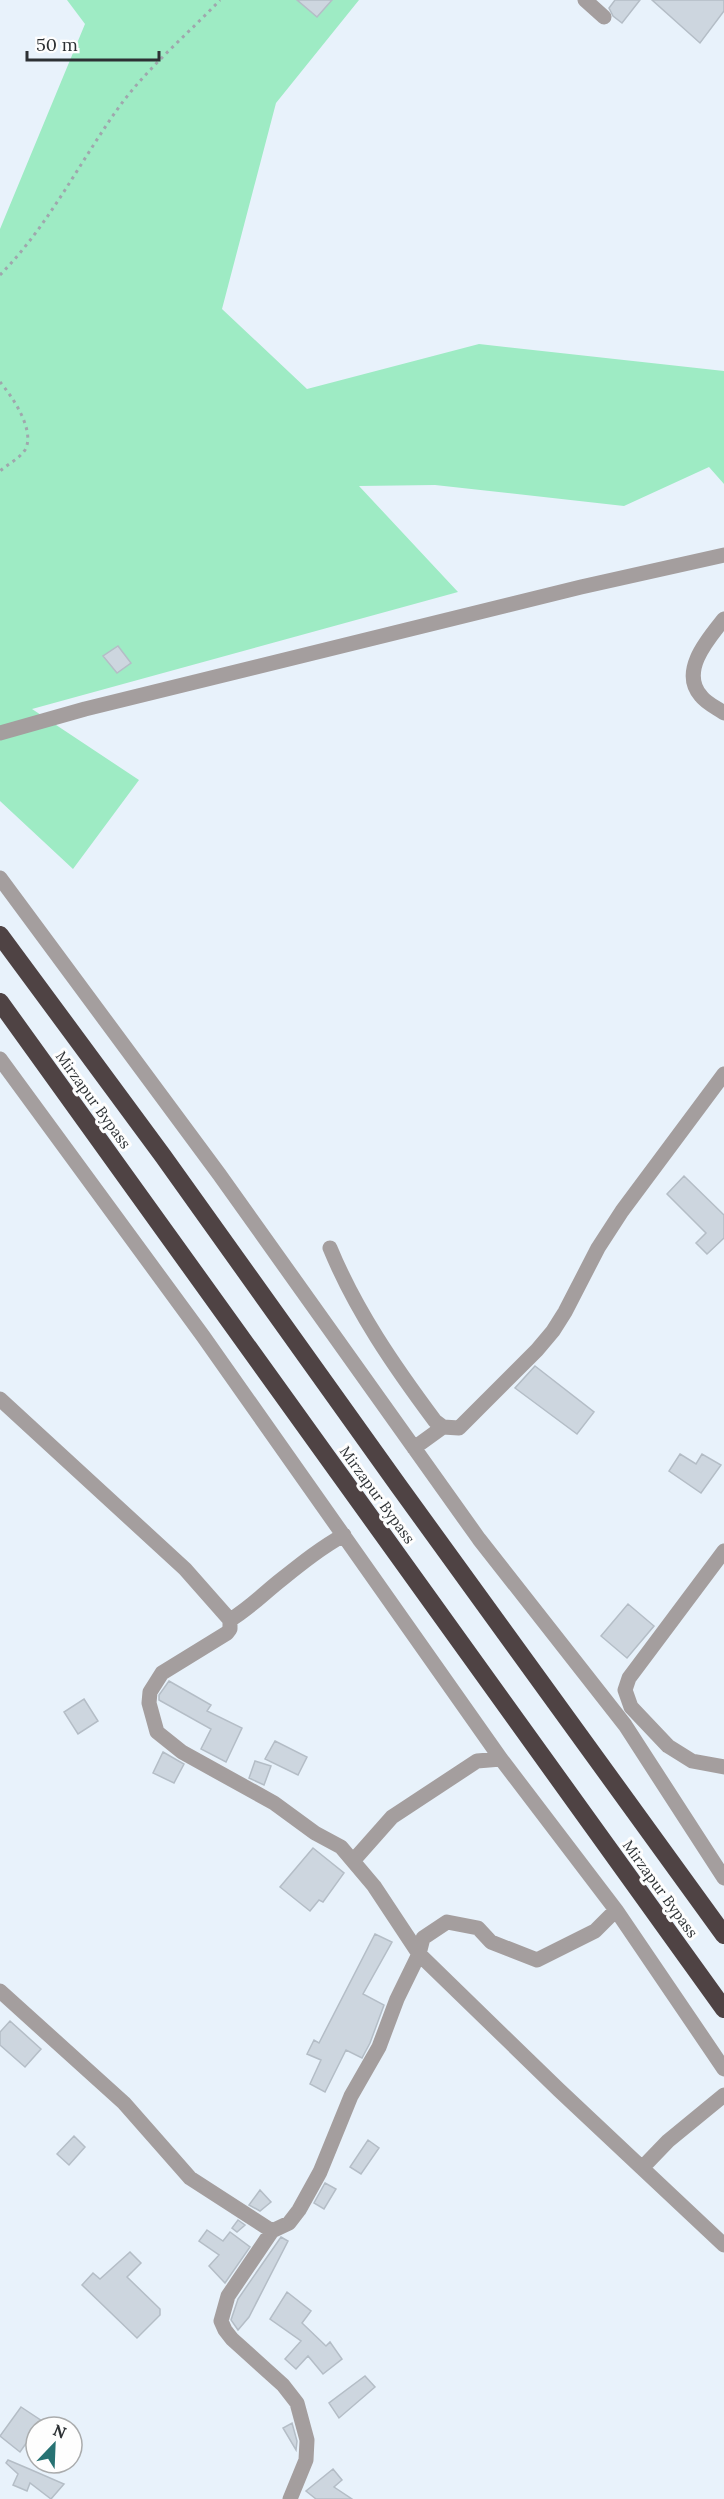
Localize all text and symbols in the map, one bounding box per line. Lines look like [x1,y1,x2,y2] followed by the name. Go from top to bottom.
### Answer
[27,24,159,62] scale bar
[36,33,78,56] text: 50 m
[52,1047,135,1152] street label: Mirzapur Bypass
[336,1442,419,1547] street label: Mirzapur Bypass
[619,1836,702,1941] street label: Mirzapur Bypass
[24,2415,84,2475] north arrow
[50,2420,69,2443] text: N

